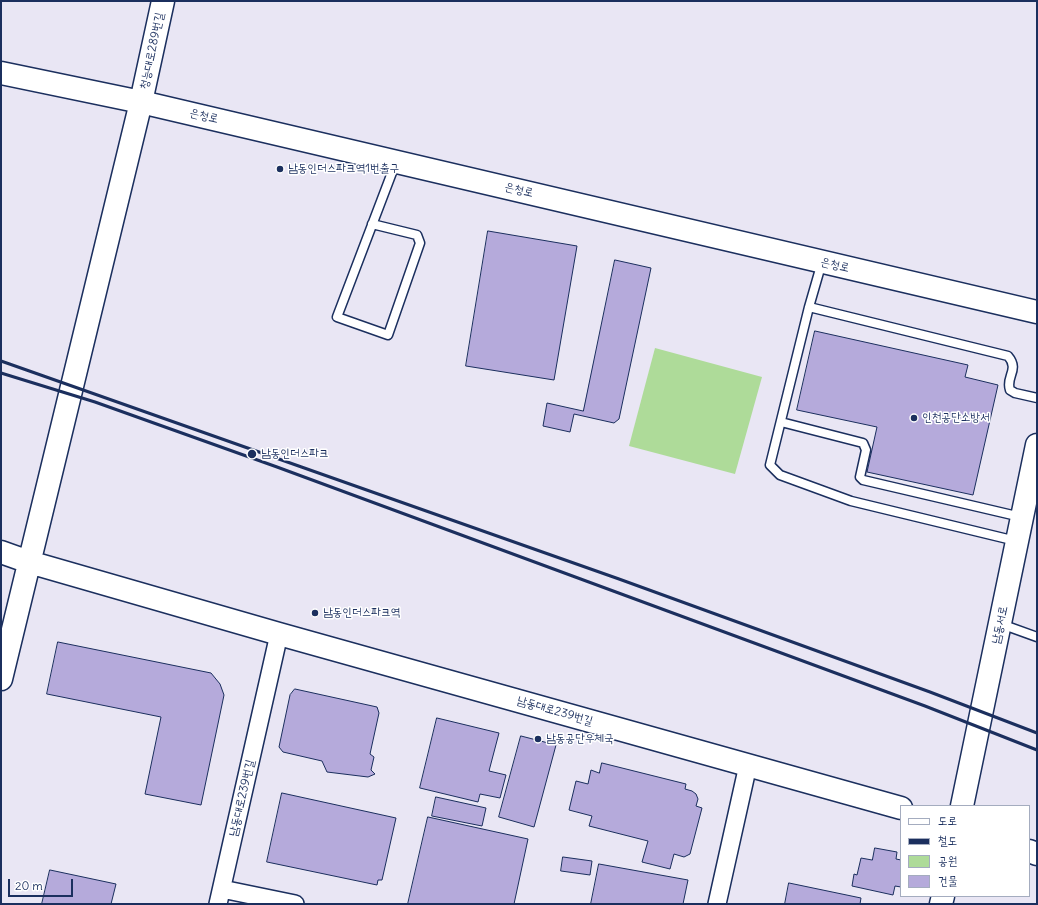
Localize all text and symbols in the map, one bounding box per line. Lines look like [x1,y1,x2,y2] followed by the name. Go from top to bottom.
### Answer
[137,11,167,91] street label: 청능대로289번길
[188,106,220,126] street label: 은청로
[288,162,399,176] place label: 남동인더스파크역1번출구
[275,164,285,174] marker: 남동인더스파크역1번출구
[503,180,535,200] street label: 은청로
[819,255,851,275] street label: 은청로
[922,411,990,425] place label: 인천공단소방서
[909,413,919,423] marker: 인천공단소방서
[261,447,329,461] place label: 남동인더스파크
[246,448,258,460] marker: 남동인더스파크
[989,605,1011,645] street label: 남동서로
[323,606,400,620] place label: 남동인더스파크역
[310,608,320,618] marker: 남동인더스파크역
[515,693,595,729] street label: 남동대로239번길
[546,732,614,746] place label: 남동공단우체국
[533,734,543,744] marker: 남동공단우체국
[226,758,258,838] street label: 남동대로239번길
[900,805,1030,897] legend
[938,813,957,828] text: 도로
[938,833,957,848] text: 철도
[938,853,957,868] text: 공원
[10,871,75,897] scale bar
[938,873,957,888] text: 건물
[15,878,43,893] text: 20 m

